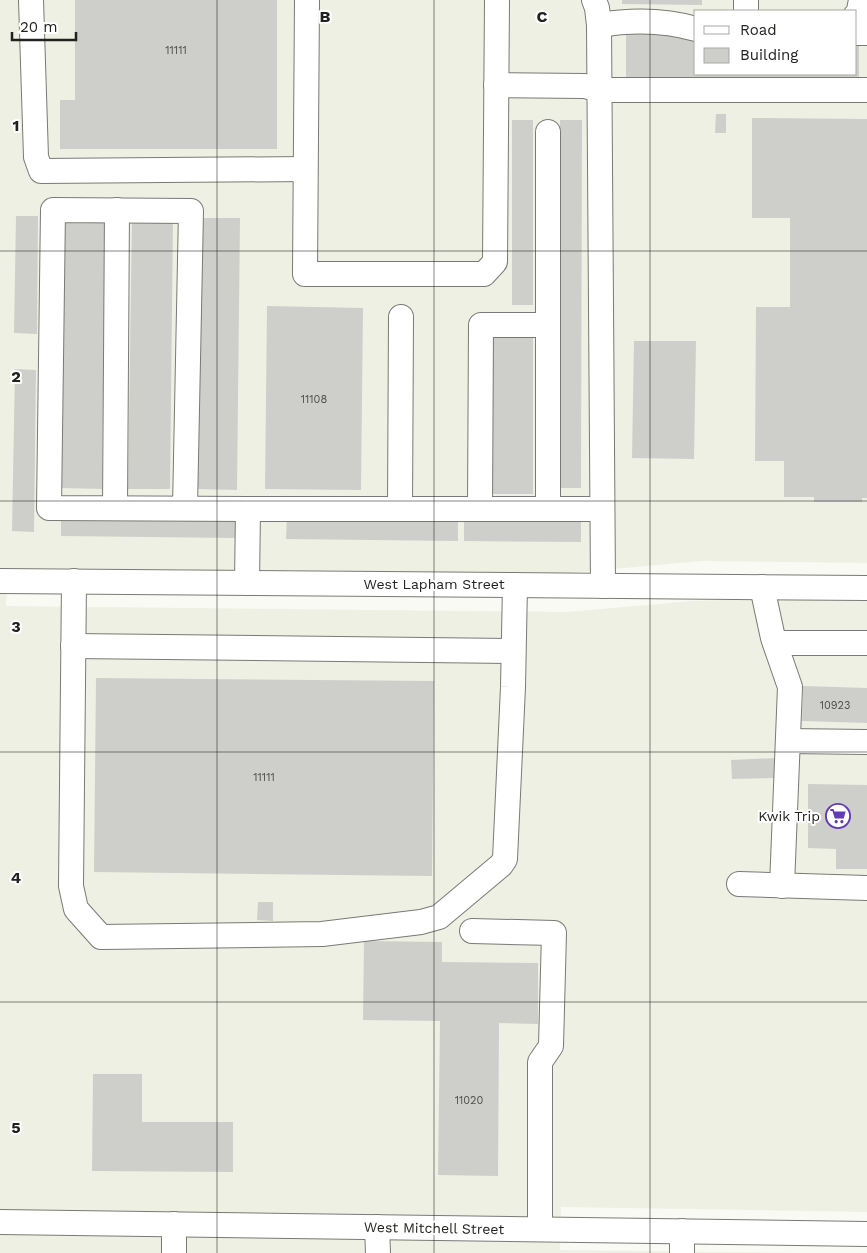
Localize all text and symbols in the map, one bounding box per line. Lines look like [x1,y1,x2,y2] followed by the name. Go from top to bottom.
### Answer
[320,7,331,26] text: B
[537,7,548,26] text: C
[12,10,76,42] scale bar
[694,10,857,75] legend
[20,18,58,36] text: 20 m
[740,21,777,39] text: Road
[165,44,187,57] house number: 11111
[740,46,798,64] text: Building
[13,116,19,135] text: 1
[11,367,21,386] text: 2
[301,393,327,406] house number: 11108
[364,576,505,592] street label: West Lapham Street
[11,617,21,636] text: 3
[820,699,850,712] house number: 10923
[253,771,275,784] house number: 11111
[825,803,851,829] supermarket icon: Kwik Trip
[758,808,820,824] place label: Kwik Trip
[11,868,21,887] text: 4
[455,1094,483,1107] house number: 11020
[11,1118,21,1137] text: 5
[364,1219,504,1237] street label: West Mitchell Street

